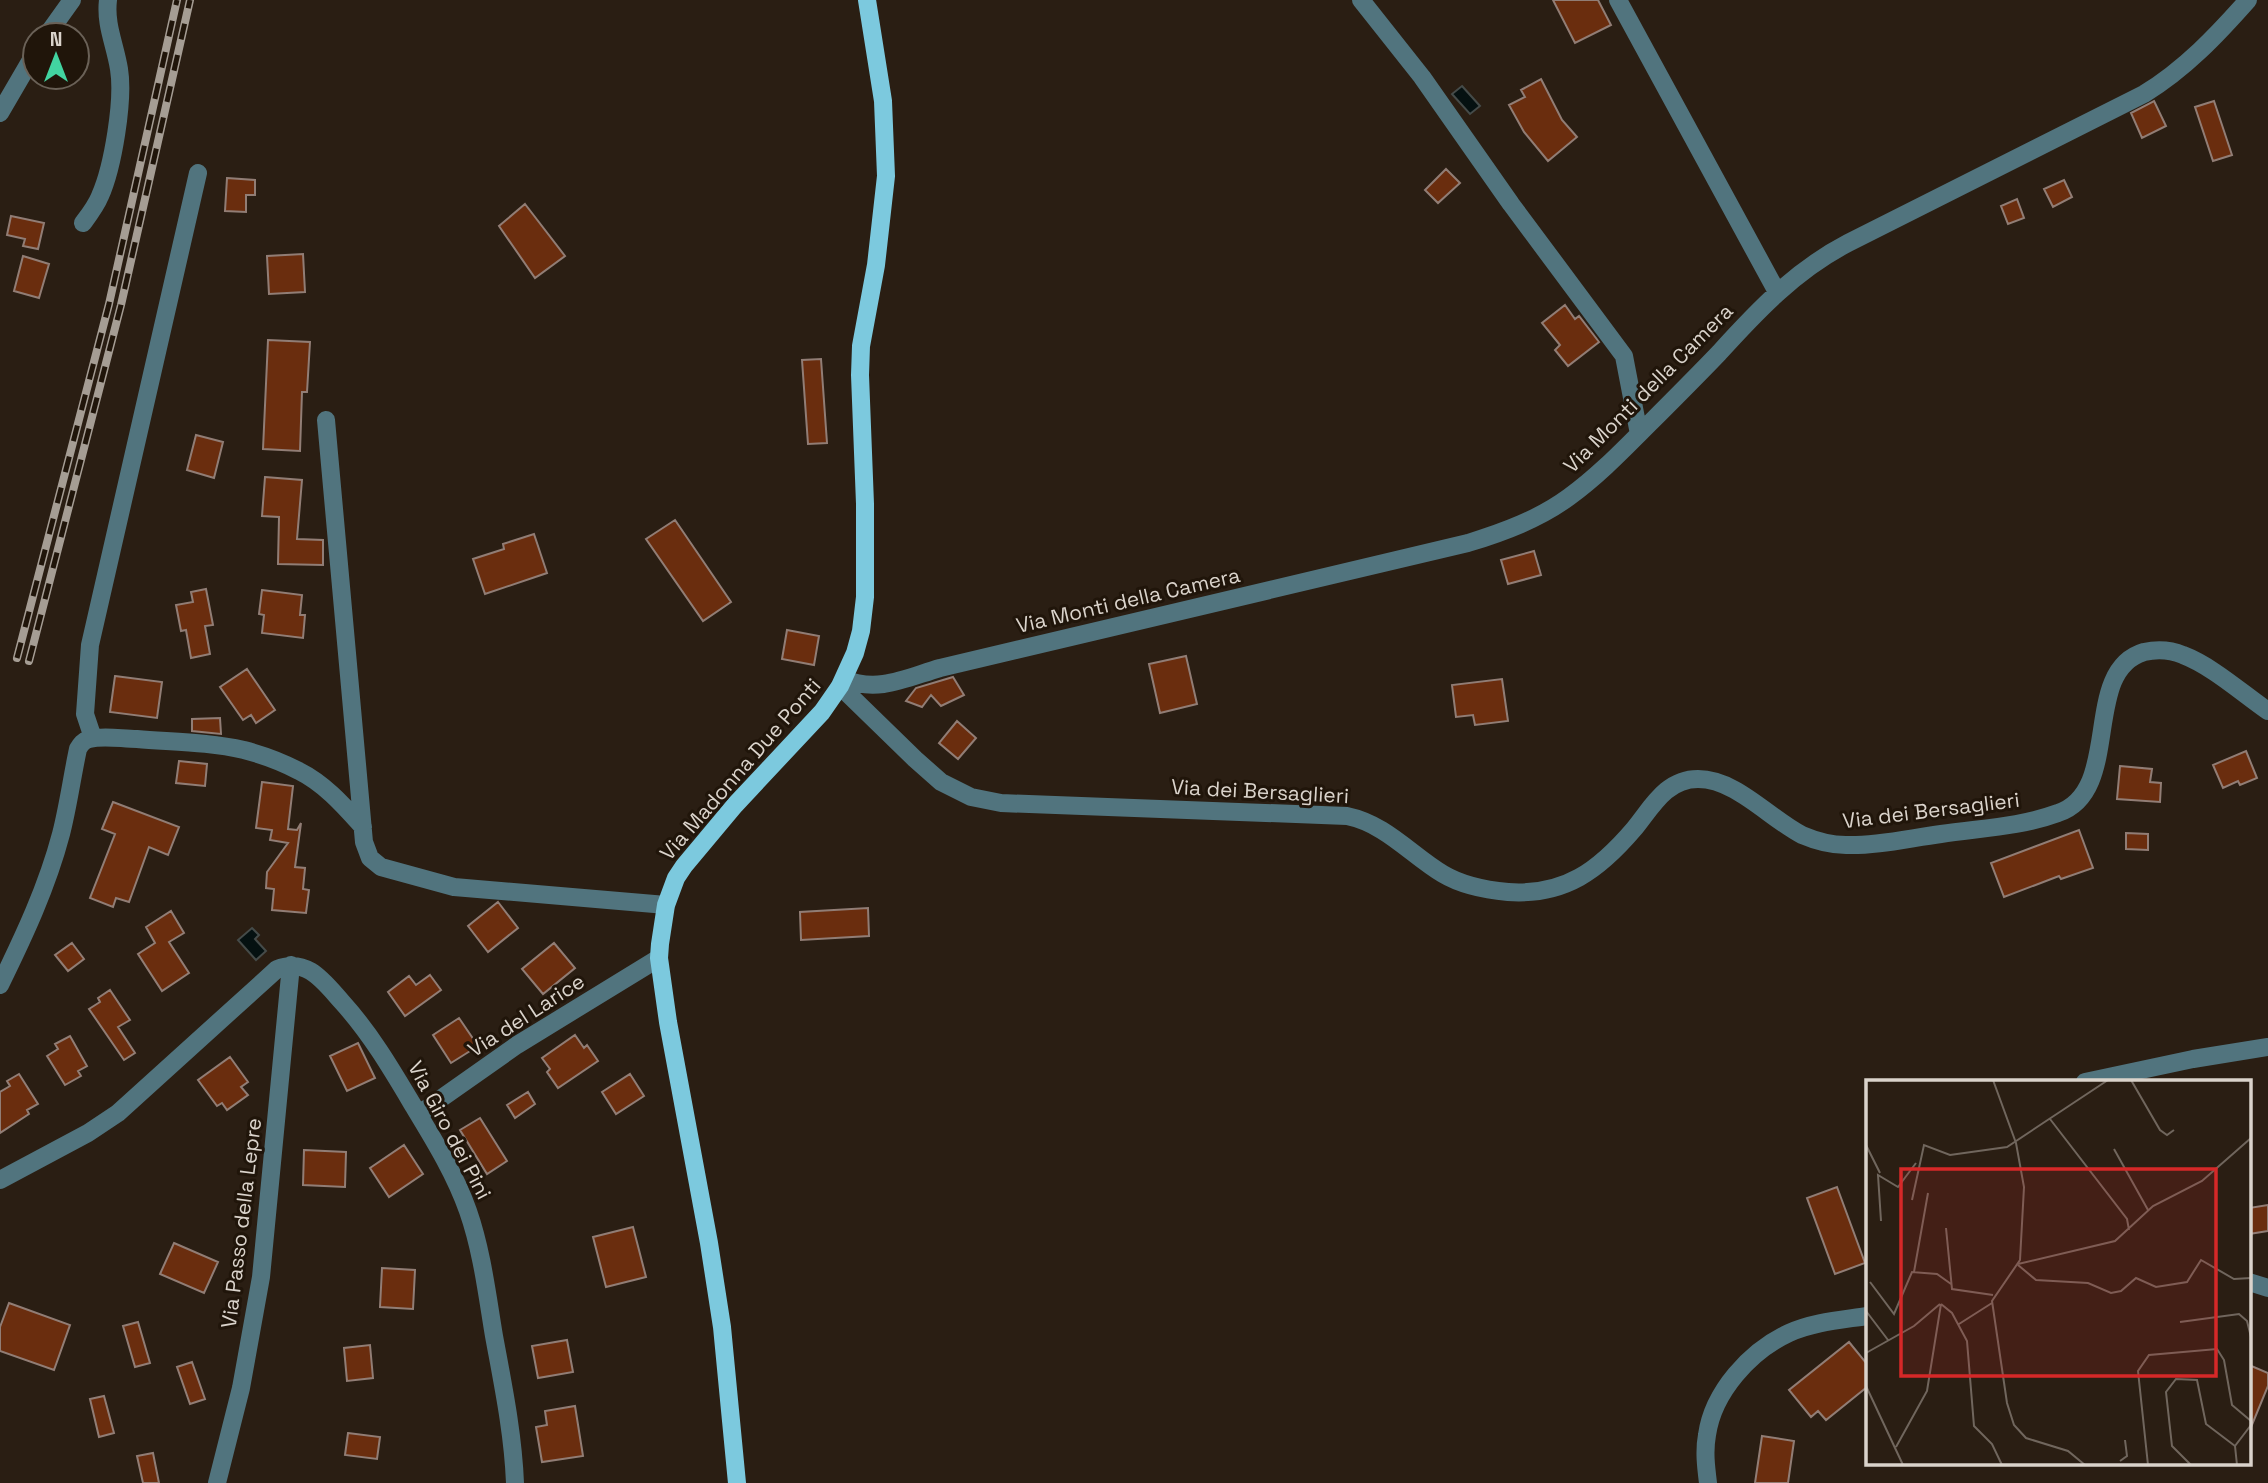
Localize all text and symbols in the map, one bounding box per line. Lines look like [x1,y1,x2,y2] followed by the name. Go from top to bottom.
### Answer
[21,21,91,91] north arrow
[50,27,62,52] text: N
[1558,298,1738,478] street label: Via Monti della Camera
[1013,561,1243,639] street label: Via Monti della Camera
[654,672,826,866] street label: Via Madonna Due Ponti
[1170,773,1350,809] street label: Via dei Bersaglieri
[1841,786,2021,834] street label: Via dei Bersaglieri
[463,967,589,1063] street label: Via del Larice
[402,1056,498,1204] street label: Via Giro dei Pini
[1866,1080,2250,1466] inset map
[215,1116,267,1330] street label: Via Passo della Lepre

